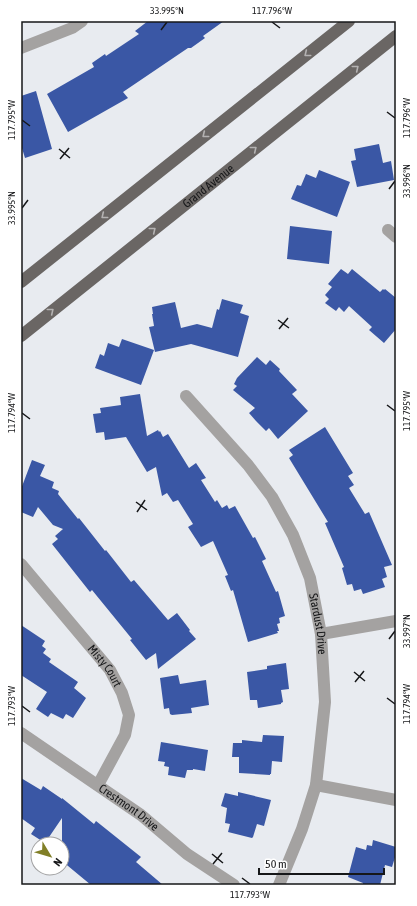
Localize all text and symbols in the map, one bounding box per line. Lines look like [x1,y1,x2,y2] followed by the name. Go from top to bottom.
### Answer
[150,5,184,16] text: 33.995°N
[252,5,293,16] text: 117.796°W
[305,49,312,56] one-way arrow
[351,65,359,72] one-way arrow
[401,97,412,138] text: 117.796°W
[6,99,17,140] text: 117.795°W
[203,130,210,137] one-way arrow
[250,147,257,154] one-way arrow
[180,161,237,211] street label: Grand Avenue
[401,164,412,198] text: 33.996°N
[6,191,17,225] text: 33.995°N
[101,211,108,218] one-way arrow
[148,228,156,235] one-way arrow
[47,309,54,316] one-way arrow
[401,390,412,431] text: 117.795°W
[6,392,17,433] text: 117.794°W
[306,592,329,655] street label: Stardust Drive
[401,614,412,648] text: 33.997°N
[85,642,125,690] street label: Misty Court
[401,683,412,724] text: 117.794°W
[6,685,17,726] text: 117.793°W
[96,781,162,834] street label: Crestmont Drive
[30,836,70,876] north arrow
[259,850,384,876] scale bar
[51,856,65,868] text: N
[265,857,287,871] text: 50 m
[230,889,271,900] text: 117.793°W

